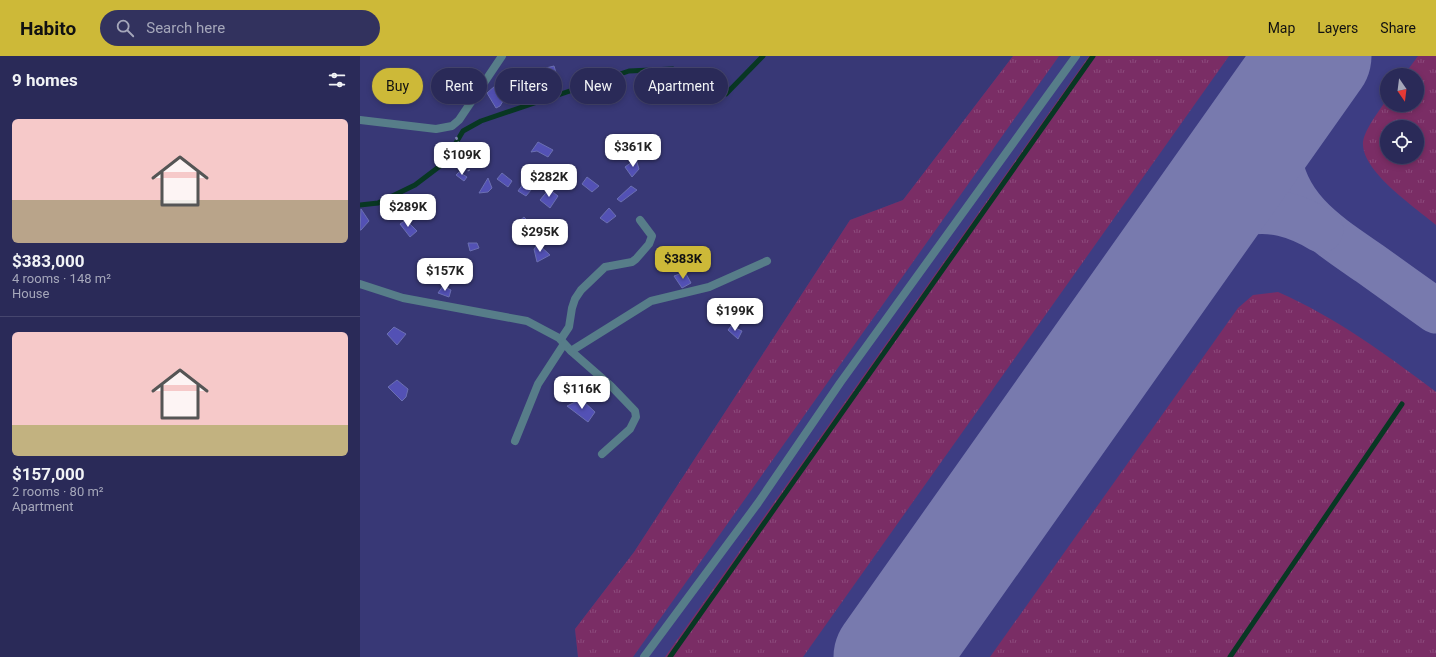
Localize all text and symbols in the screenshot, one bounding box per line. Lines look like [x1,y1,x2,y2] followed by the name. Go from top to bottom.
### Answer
[100,10,380,46] search box
[20,17,76,40] text: Habito
[114,17,136,39] icon: search
[146,19,225,37] text: Search here
[1268,20,1295,36] text: Map
[1317,20,1358,36] text: Layers
[1380,20,1416,36] text: Share
[372,68,423,104] chip: Buy
[431,68,487,104] chip: Rent
[495,68,562,104] chip: Filters
[570,68,626,104] chip: New
[634,68,728,104] chip: Apartment
[1380,68,1424,112] north arrow
[1380,68,1424,164] map controls
[326,69,348,91] icon: filters
[12,70,78,90] text: 9 homes
[1380,120,1424,164] button: locate
[605,134,661,168] pin: $361K
[614,139,652,154] text: $361K
[434,142,490,176] pin: $109K
[144,145,216,217] icon: home
[443,147,481,162] text: $109K
[521,164,577,198] pin: $282K
[530,169,568,184] text: $282K
[380,194,436,228] pin: $289K
[389,199,427,214] text: $289K
[512,219,568,253] pin: $295K
[521,224,559,239] text: $295K
[655,246,711,280] pin: $383K
[12,251,84,271] text: $383,000
[664,251,702,266] text: $383K
[417,258,473,292] pin: $157K
[426,263,464,278] text: $157K
[12,271,111,286] text: 4 rooms · 148 m²
[12,286,49,301] text: House
[707,298,763,332] pin: $199K
[716,303,754,318] text: $199K
[144,358,216,430] icon: home
[554,376,610,410] pin: $116K
[563,381,601,396] text: $116K
[12,464,84,484] text: $157,000
[12,484,104,499] text: 2 rooms · 80 m²
[12,499,74,514] text: Apartment

